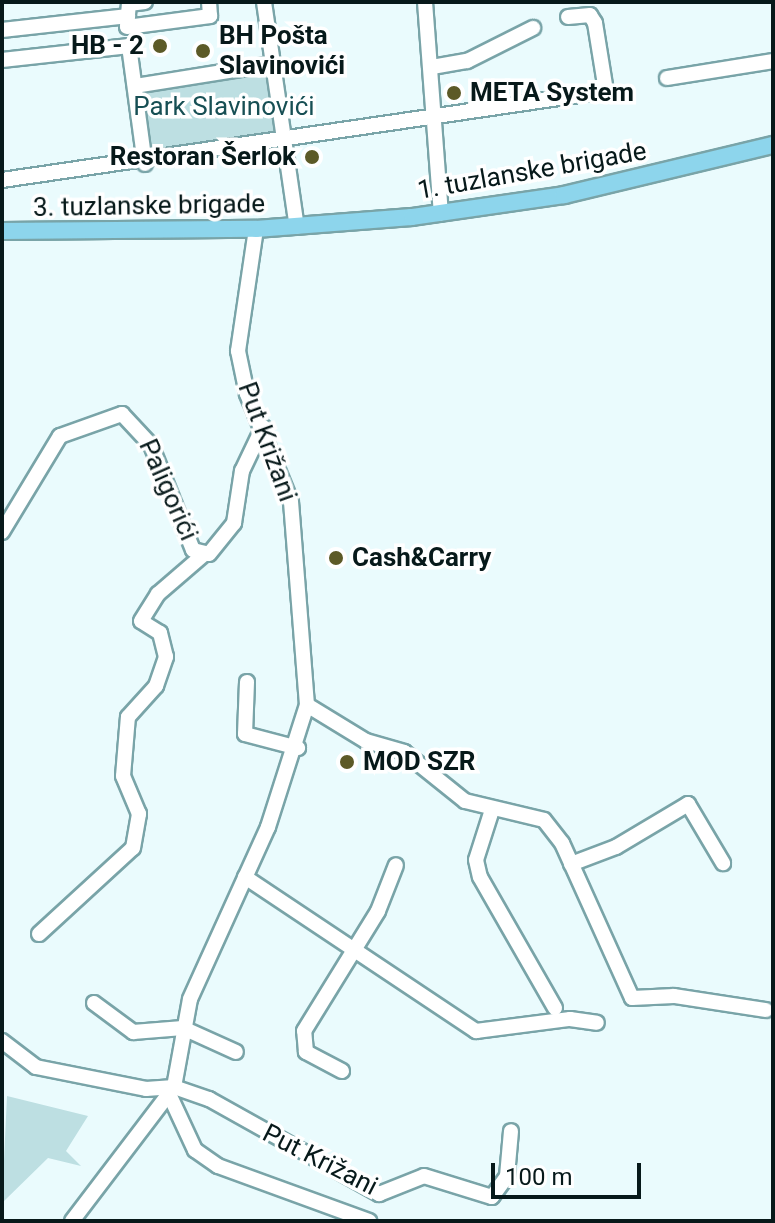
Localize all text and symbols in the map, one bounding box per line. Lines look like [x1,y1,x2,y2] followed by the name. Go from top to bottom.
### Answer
[219,20,345,82] place label: BH Pošta Slavinovići
[71,30,144,62] place label: HB - 2
[151,37,169,55] marker: HB - 2
[194,42,212,60] marker: BH Pošta Slavinovići
[470,77,634,109] place label: META System
[445,84,463,102] marker: META System
[133,91,315,123] park label: Park Slavinovići
[415,135,649,207] street label: 1. tuzlanske brigade
[110,141,296,173] place label: Restoran Šerlok
[303,148,321,166] marker: Restoran Šerlok
[33,188,265,224] street label: 3. tuzlanske brigade
[231,378,303,506] street label: Put Križani
[132,435,204,545] street label: Paligorići
[352,542,491,574] place label: Cash&Carry
[327,549,345,567] marker: Cash&Carry
[363,746,475,778] place label: MOD SZR
[338,753,356,771] marker: MOD SZR
[257,1118,383,1202] street label: Put Križani
[495,1147,645,1197] scale bar
[505,1163,572,1191] text: 100 m

